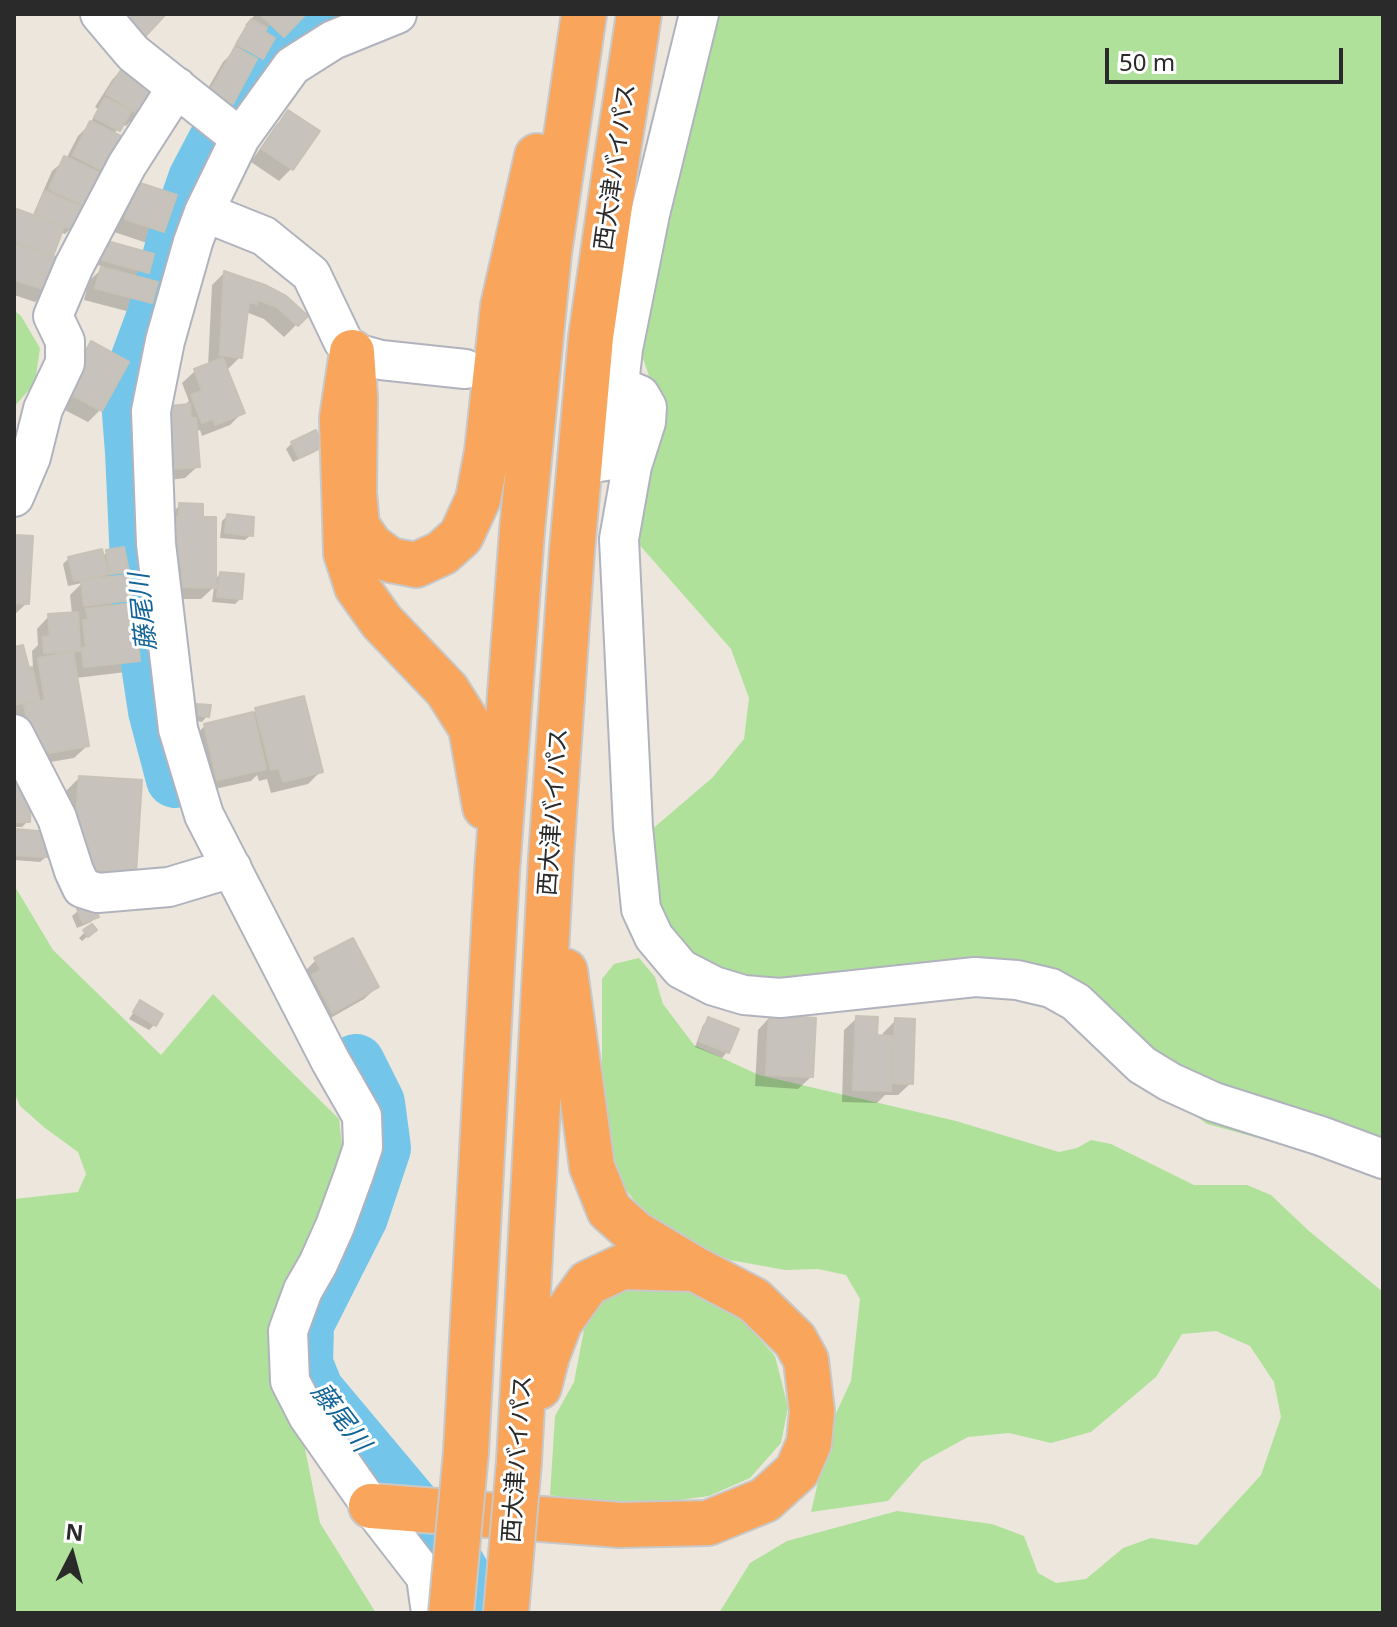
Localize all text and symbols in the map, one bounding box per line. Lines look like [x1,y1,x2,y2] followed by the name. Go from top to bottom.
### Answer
[1109,32,1347,82] scale bar
[1119,45,1175,78] text: 50 m
[590,82,642,252] street label: 西大津バイパス
[124,572,164,652] water label: 藤尾川
[534,727,574,897] street label: 西大津バイパス
[498,1374,538,1544] street label: 西大津バイパス
[304,1377,376,1459] water label: 藤尾川
[32,1515,112,1595] north arrow
[64,1515,85,1547] text: N

